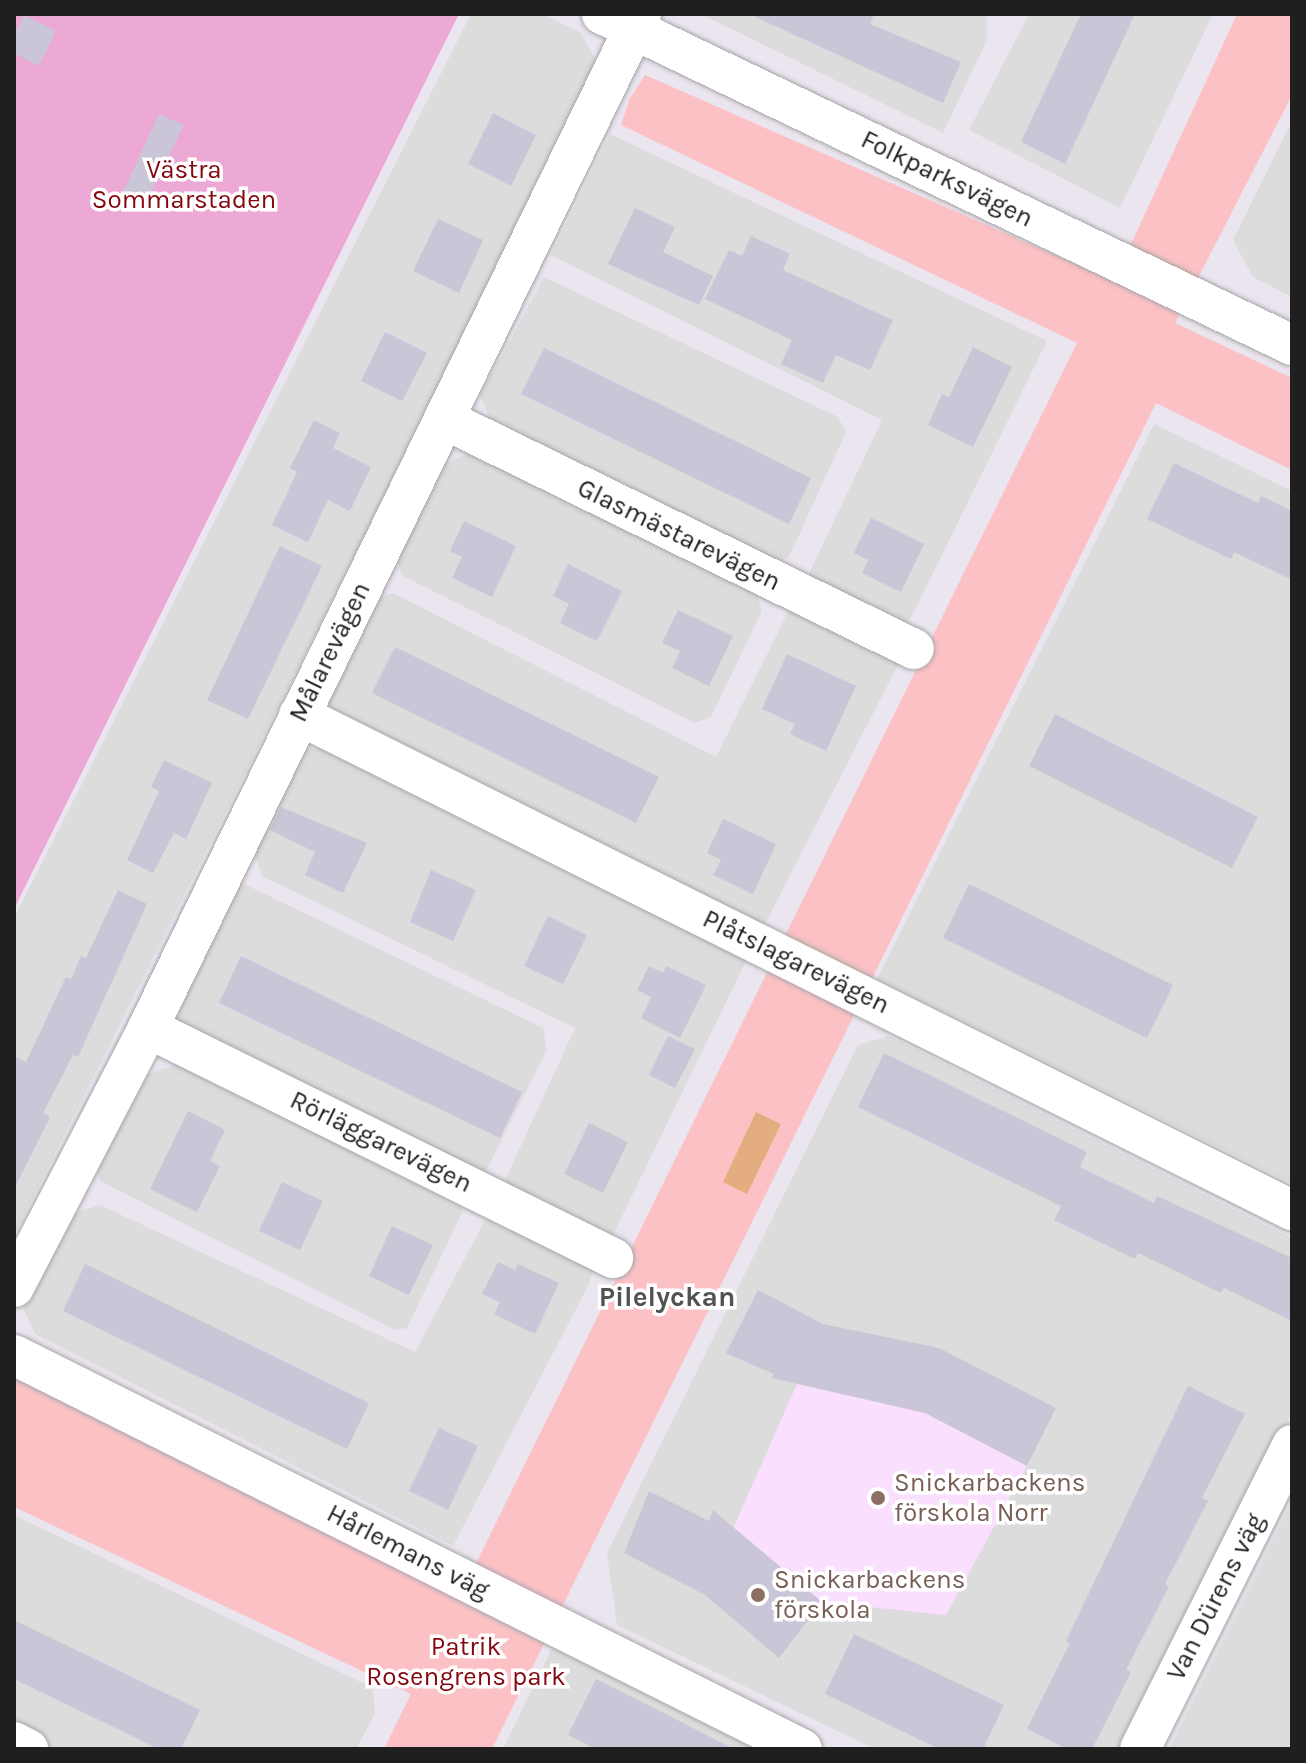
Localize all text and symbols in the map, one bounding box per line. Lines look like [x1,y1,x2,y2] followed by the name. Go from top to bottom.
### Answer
[856,124,1038,234] street label: Folkparksvägen
[92,154,276,216] park label: Västra Sommarstaden
[572,472,786,598] street label: Glasmästarevägen
[283,577,377,727] street label: Målarevägen
[698,903,894,1021] street label: Plåtslagarevägen
[285,1084,477,1200] street label: Rörläggarevägen
[599,1280,735,1314] district label: Pilelyckan
[894,1467,1085,1528] place label: Snickarbackens förskola Norr
[869,1489,887,1507] marker: Snickarbackens förskola Norr
[322,1498,494,1606] street label: Hårlemans väg
[1161,1508,1271,1686] street label: Van Dürens väg
[774,1564,965,1626] place label: Snickarbackens förskola
[749,1586,767,1604] marker: Snickarbackens förskola
[366,1631,566,1692] park label: Patrik Rosengrens park

